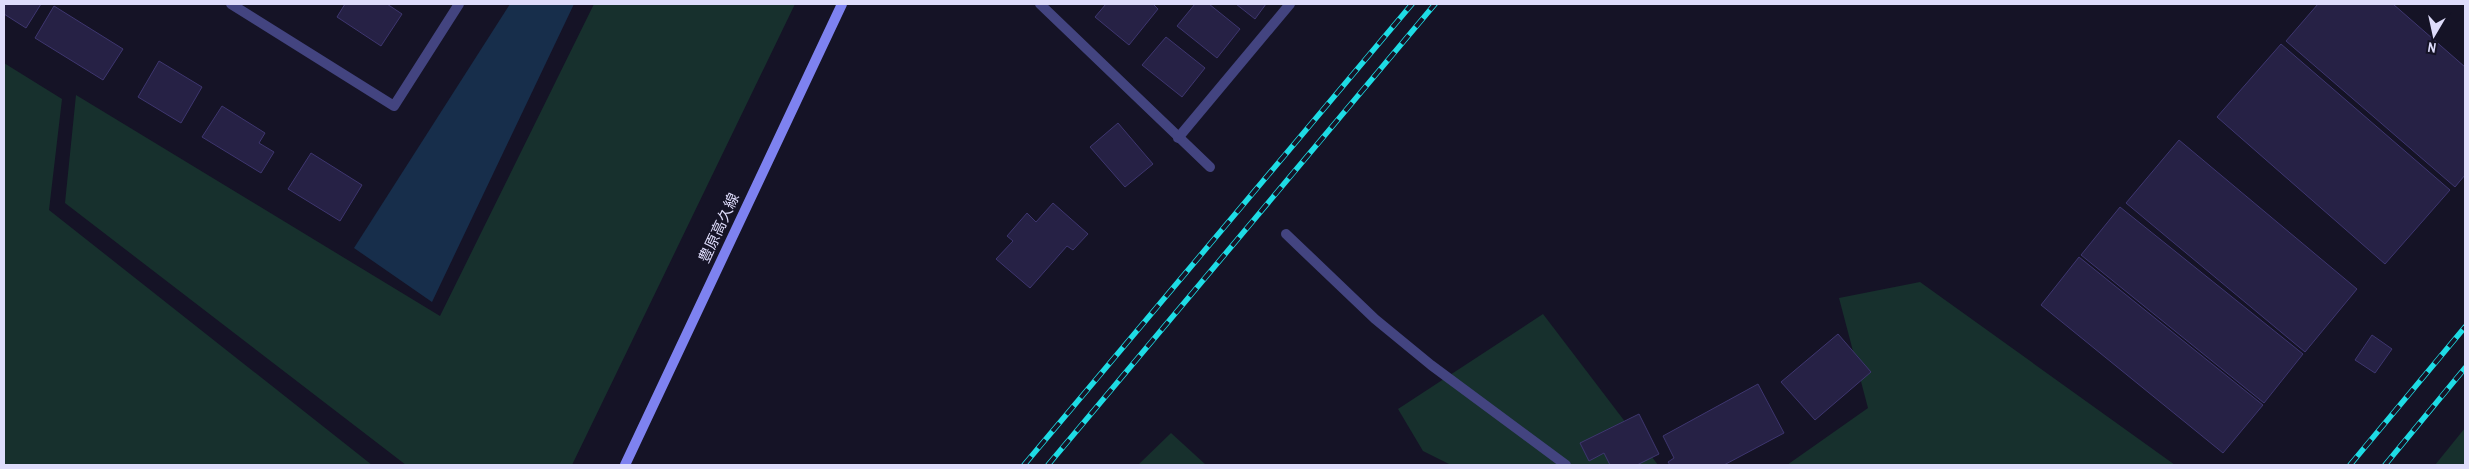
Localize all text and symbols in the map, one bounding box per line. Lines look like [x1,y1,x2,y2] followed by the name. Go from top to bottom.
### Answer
[2409,10,2459,60] north arrow
[2426,38,2437,57] text: N
[693,189,744,266] street label: 豊原高久線

